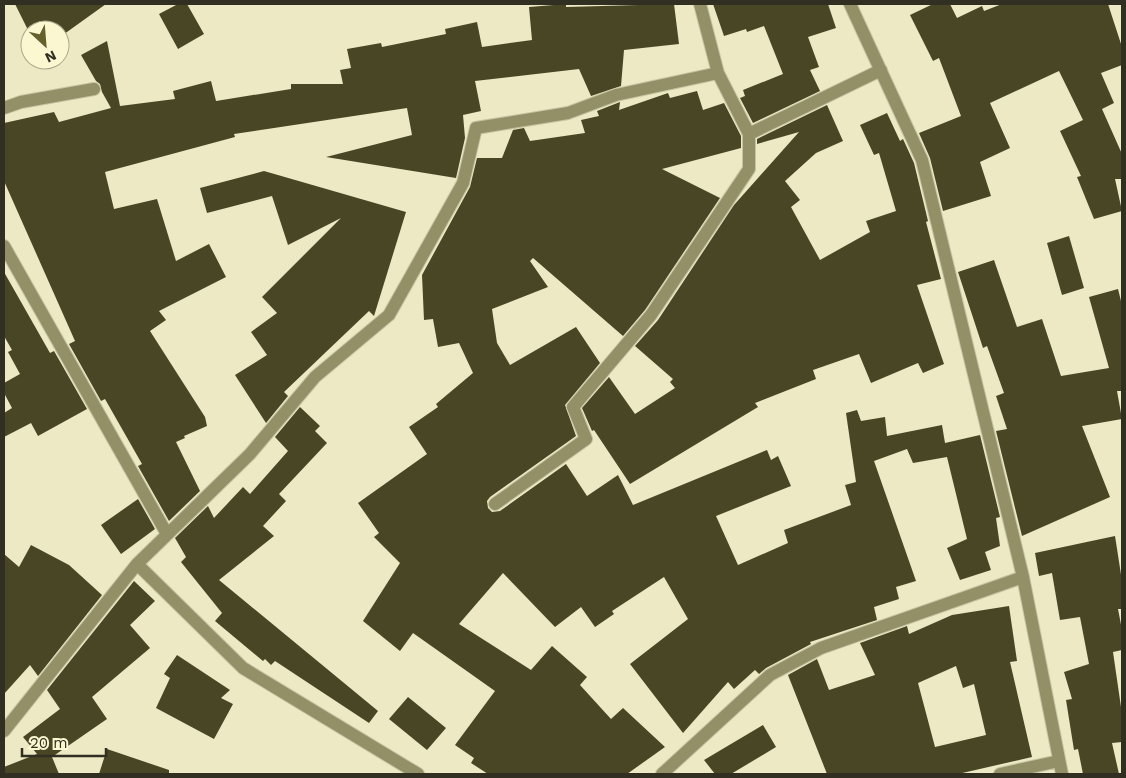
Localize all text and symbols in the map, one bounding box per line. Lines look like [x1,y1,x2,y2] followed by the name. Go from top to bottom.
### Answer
[20,20,70,70] north arrow
[43,47,59,66] text: N
[22,726,106,758] scale bar
[30,734,68,752] text: 20 m

